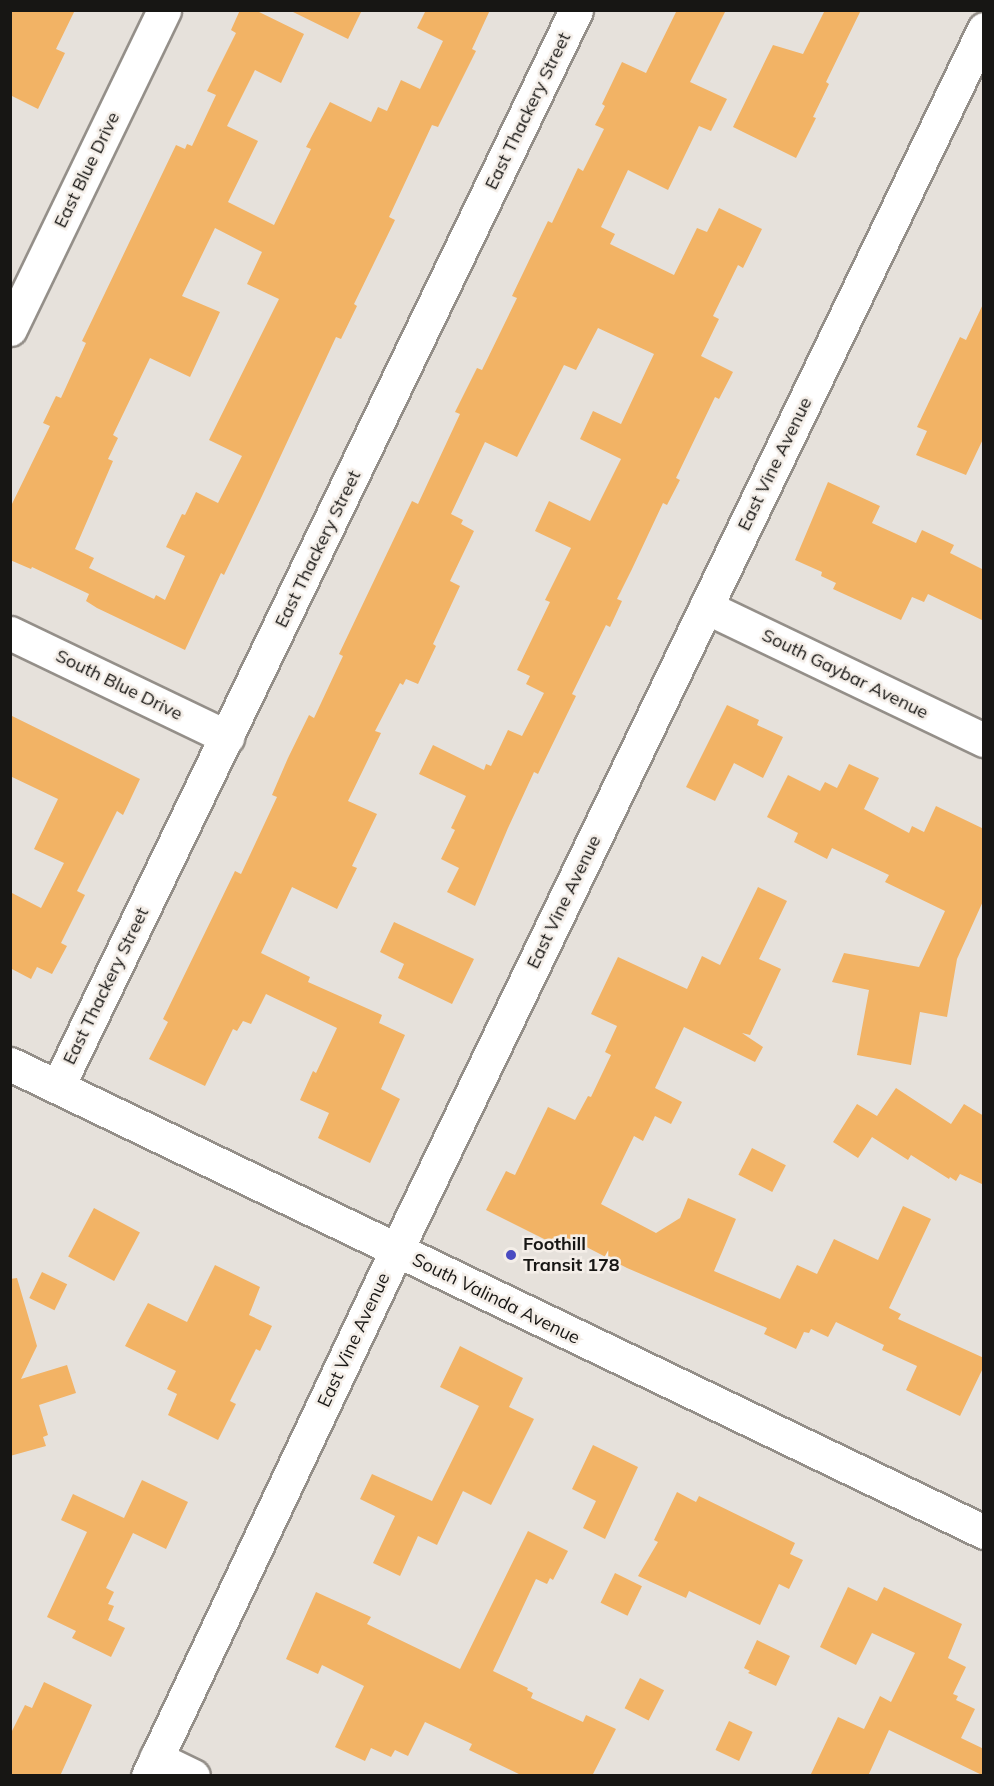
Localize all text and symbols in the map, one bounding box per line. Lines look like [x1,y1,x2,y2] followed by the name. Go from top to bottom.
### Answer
[481,29,575,193] street label: East Thackery Street
[50,109,124,231] street label: East Blue Drive
[733,394,817,534] street label: East Vine Avenue
[271,467,365,631] street label: East Thackery Street
[758,624,932,724] street label: South Gaybar Avenue
[52,645,186,725] street label: South Blue Drive
[522,832,606,972] street label: East Vine Avenue
[59,904,153,1068] street label: East Thackery Street
[523,1234,620,1276] place label: Foothill Transit 178
[504,1248,518,1262] marker: Foothill Transit 178
[409,1249,583,1349] street label: South Valinda Avenue
[313,1269,395,1411] street label: East Vine Avenue

